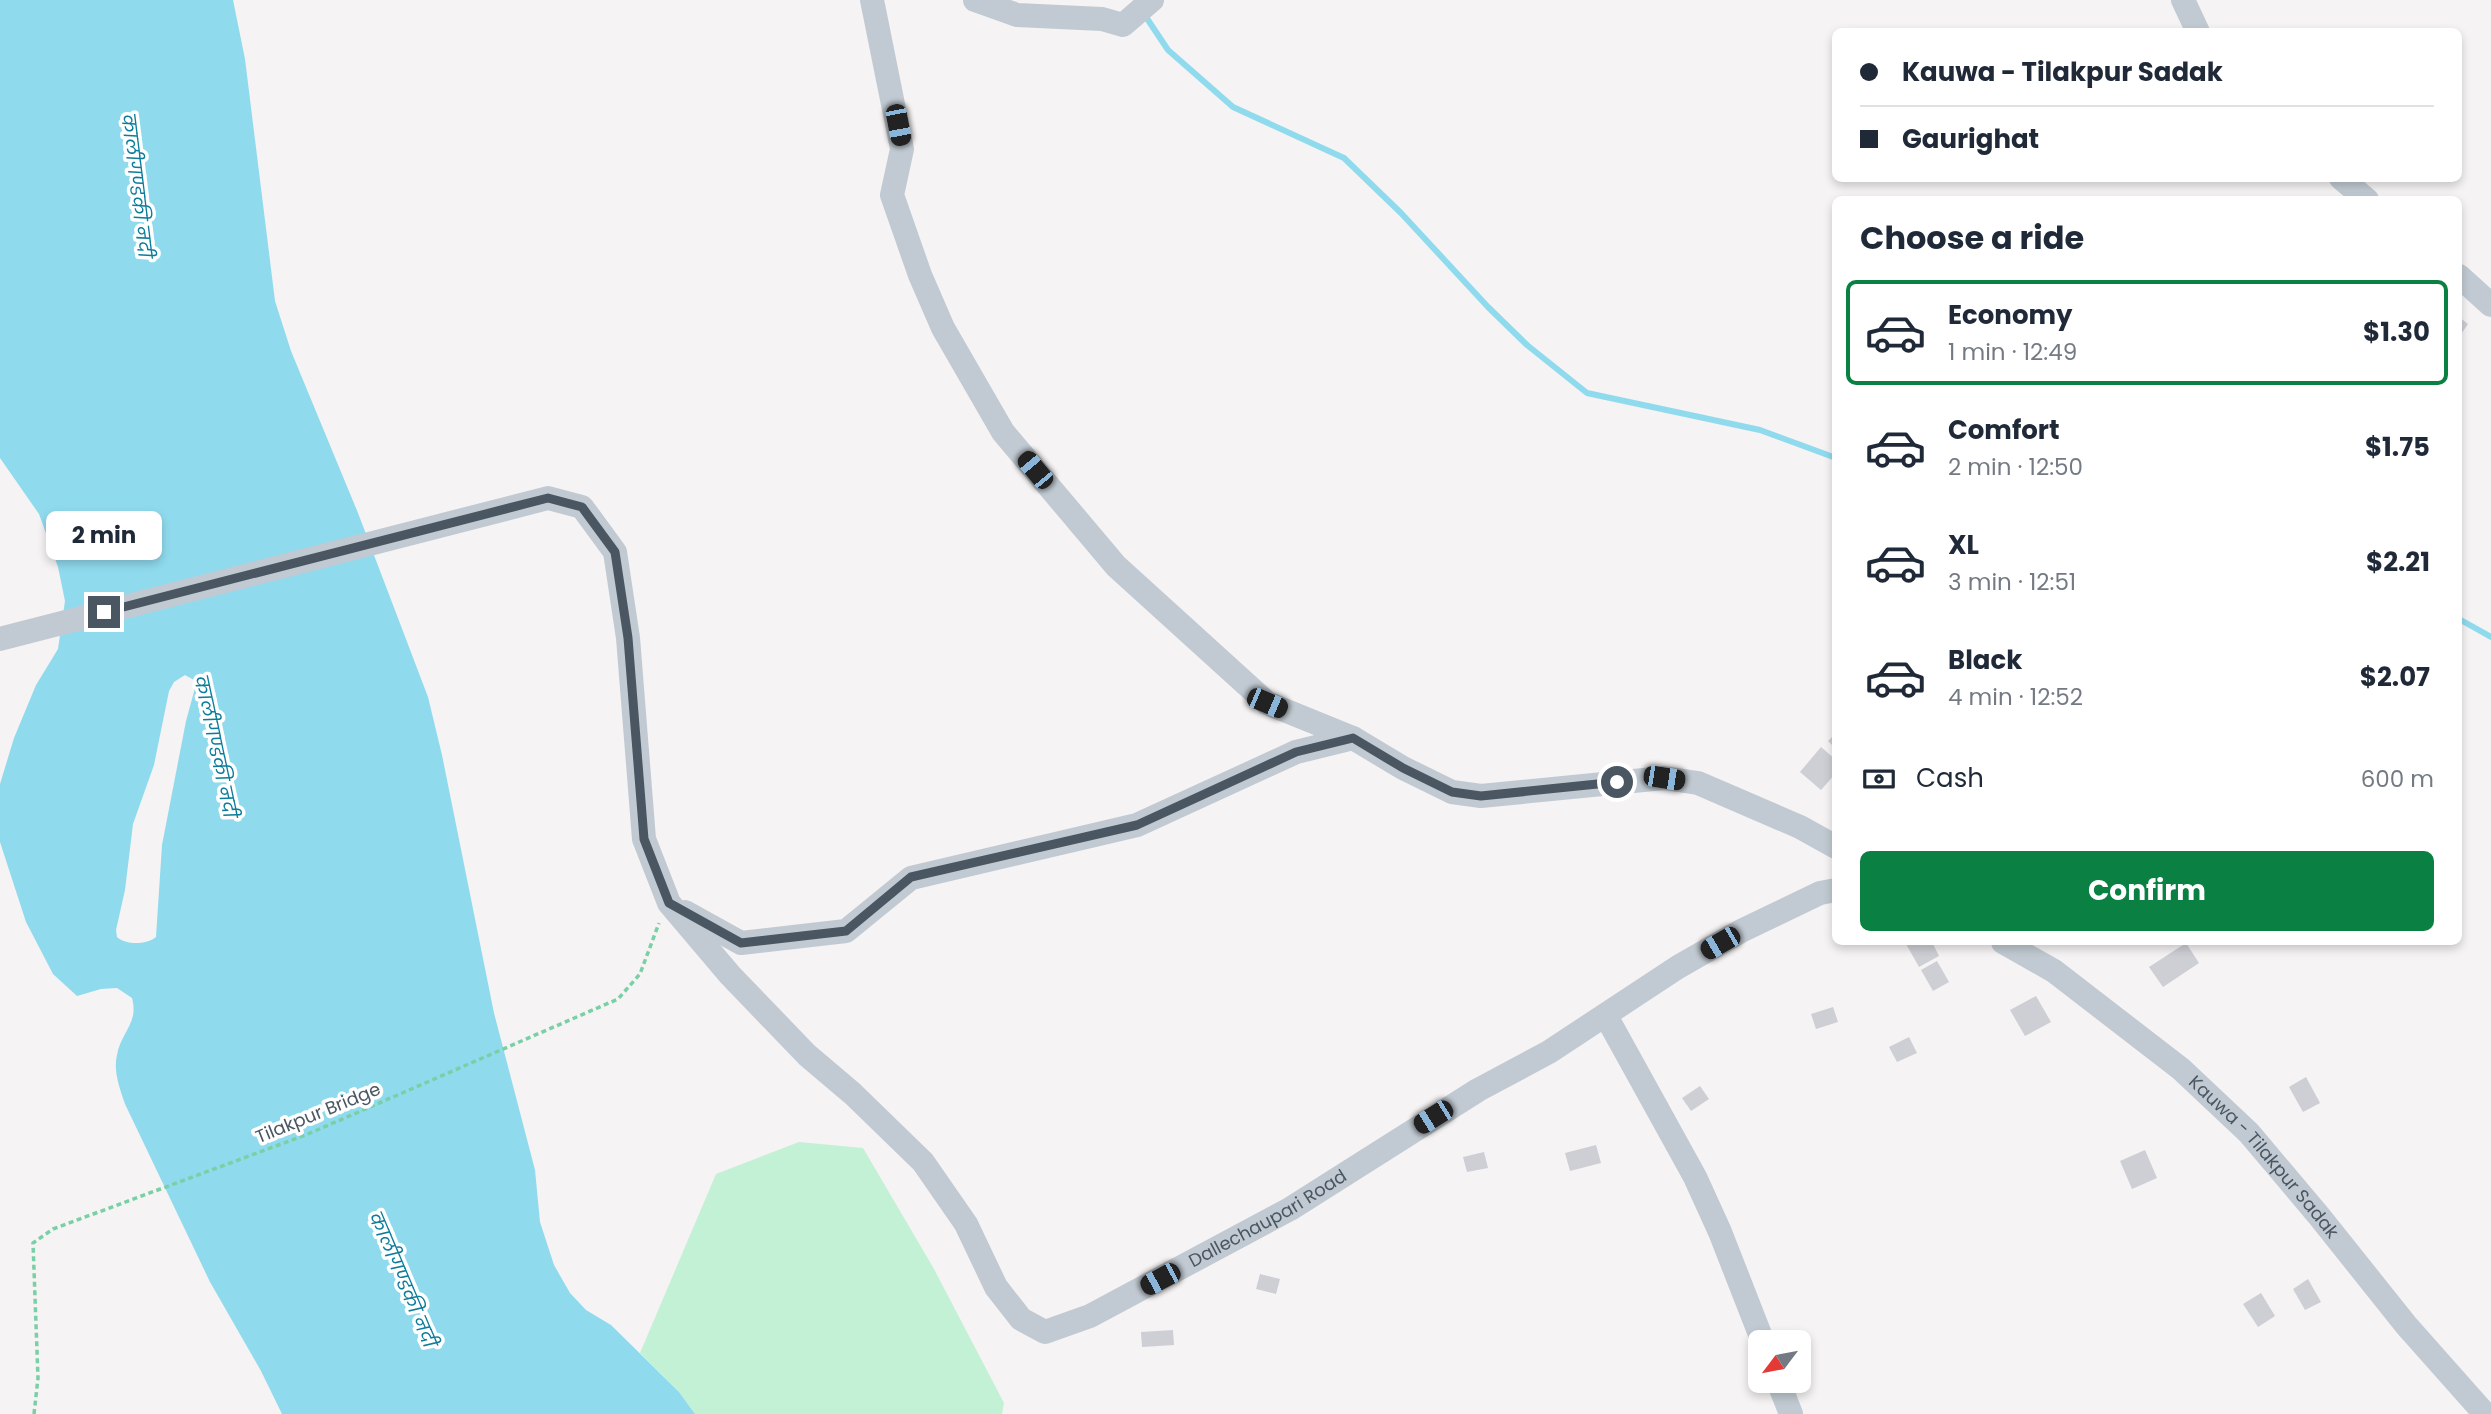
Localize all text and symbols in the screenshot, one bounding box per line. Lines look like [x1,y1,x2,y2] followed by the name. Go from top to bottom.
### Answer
[1902,54,2223,90] text: Kauwa - Tilakpur Sadak
[884,102,913,148] car
[114,113,159,262] water label: कालीगण्डकी नदी
[1902,121,2039,157] text: Gaurighat
[1860,215,2084,260] text: Choose a ride
[1948,297,2072,333] text: Economy
[1864,301,1927,364] icon: car
[2363,314,2430,350] text: $1.30
[1948,336,2077,368] text: 1 min · 12:49
[1948,412,2060,448] text: Comfort
[1864,416,1927,479] icon: car
[2365,429,2430,465] text: $1.75
[1014,447,1057,493] car
[1948,451,2083,483] text: 2 min · 12:50
[46,510,162,560] callout: 2 min
[72,519,136,551] text: 2 min
[1948,527,1979,563] text: XL
[1864,531,1927,594] icon: car
[2366,544,2430,580] text: $2.21
[1948,566,2076,598] text: 3 min · 12:51
[88,596,120,628] route end
[1948,642,2022,678] text: Black
[1864,646,1927,709] icon: car
[2360,659,2430,695] text: $2.07
[187,673,244,823] water label: कालीगण्डकी नदी
[1948,681,2083,713] text: 4 min · 12:52
[1244,685,1291,721] car
[1860,760,1898,798] icon: cash
[1916,760,1984,796] text: Cash
[2361,763,2434,795] text: 600 m
[1642,764,1687,792] car
[1601,766,1633,798] route start
[1860,851,2434,931] button: Confirm
[1697,923,1744,963] car
[2183,1070,2345,1244] street label: Kauwa - Tilakpur Sadak
[252,1076,384,1149] street label: Tilakpur Bridge
[1410,1097,1457,1137] car
[1184,1163,1351,1273] street label: Dallechaupari Road
[362,1208,444,1354] water label: कालीगण्डकी नदी
[1137,1260,1184,1298] car
[1748,1330,1811,1393] north arrow
[1748,1330,1811,1393] map controls

